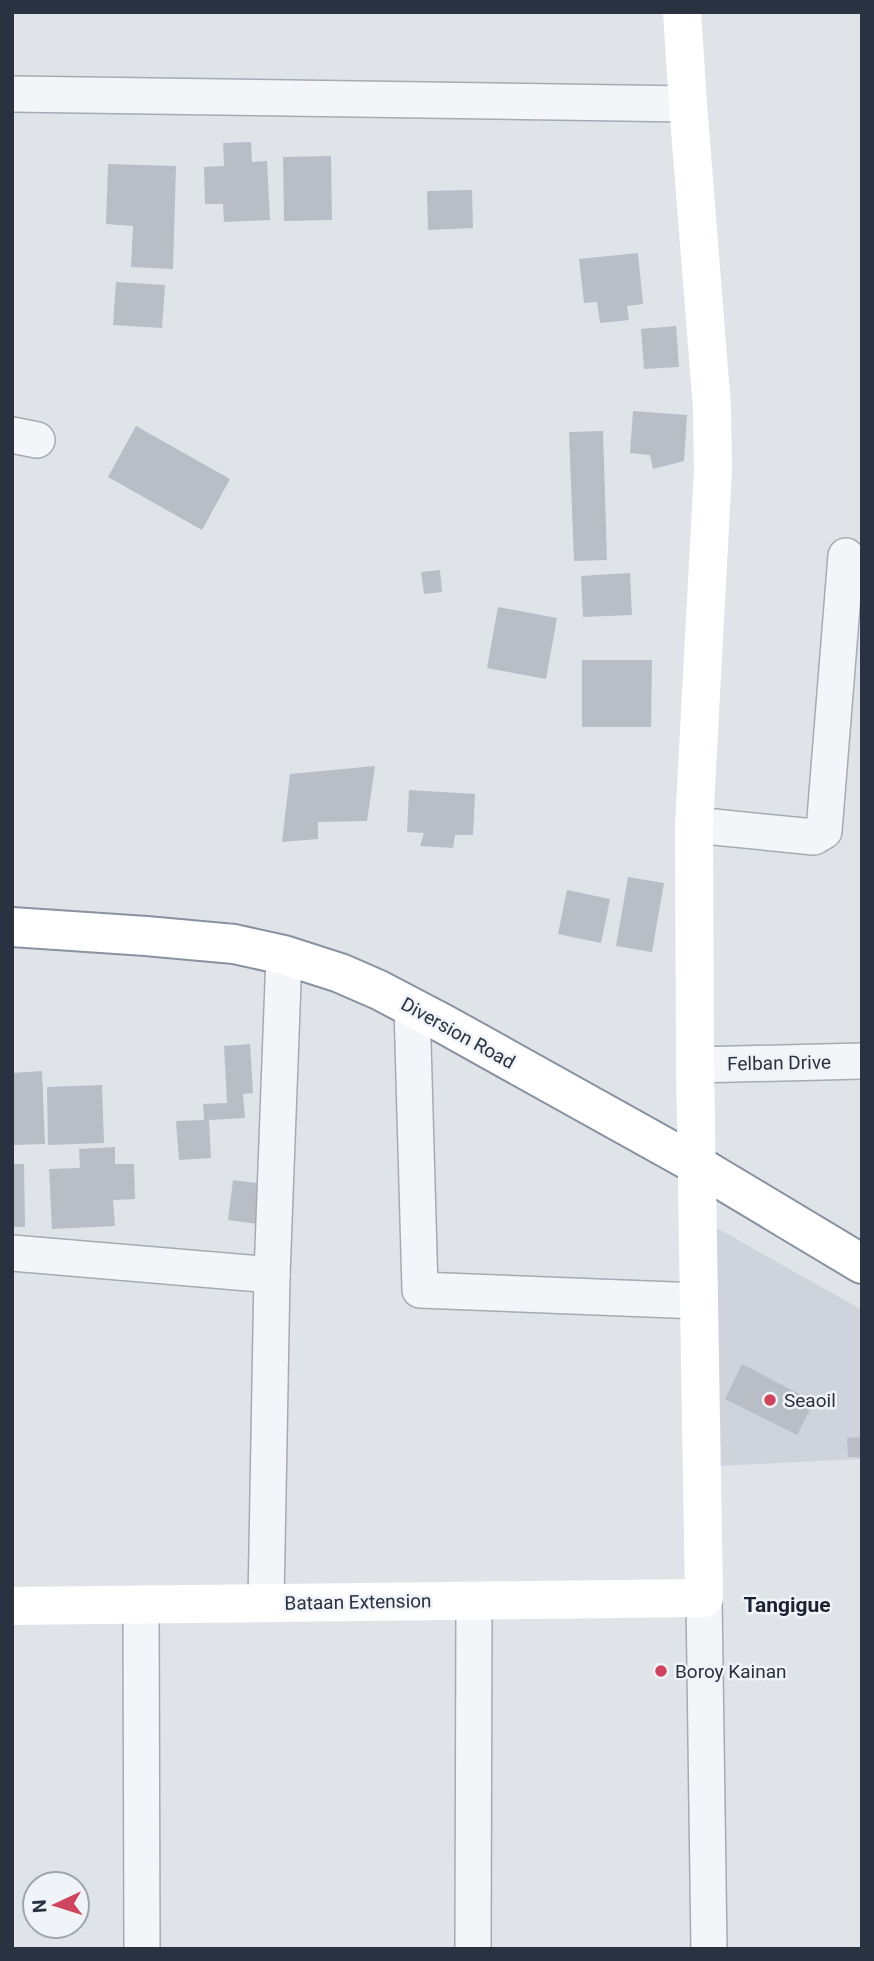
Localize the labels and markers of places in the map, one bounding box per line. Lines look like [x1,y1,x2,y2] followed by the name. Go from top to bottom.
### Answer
[784,1389,836,1412] place label: Seaoil
[762,1392,778,1408] marker: Seaoil
[675,1660,787,1683] place label: Boroy Kainan
[653,1663,669,1679] marker: Boroy Kainan

